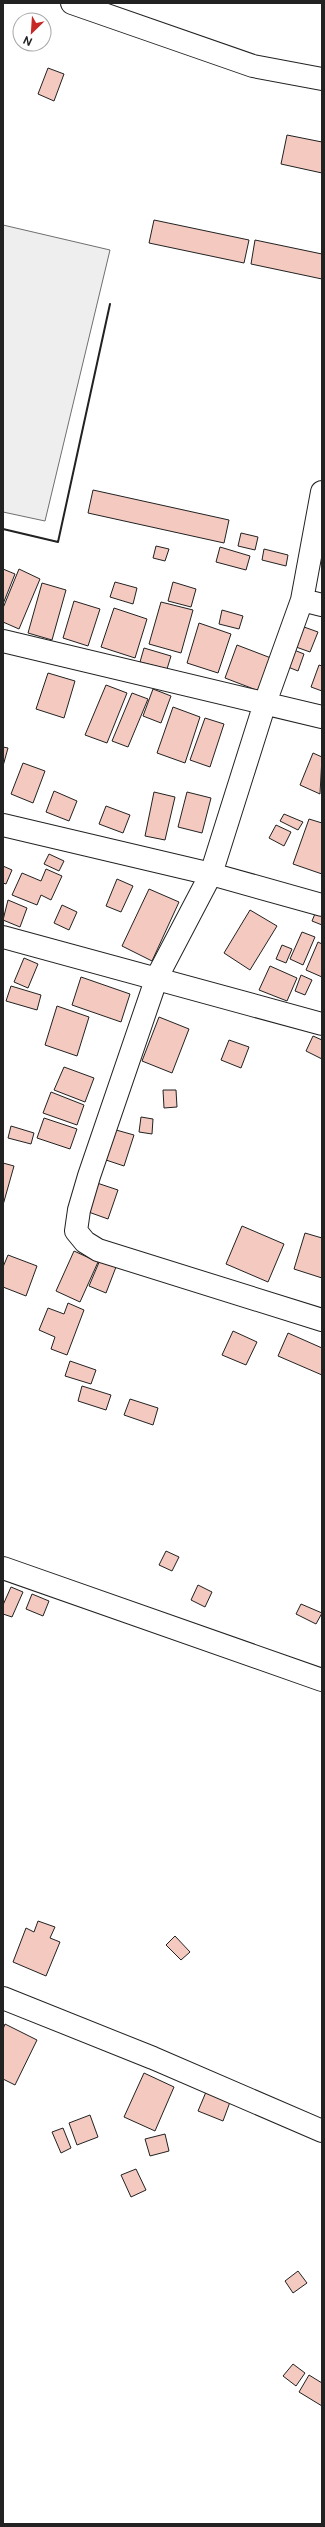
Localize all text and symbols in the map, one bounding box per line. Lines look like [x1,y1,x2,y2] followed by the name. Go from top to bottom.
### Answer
[12,12,52,52] north arrow
[21,34,34,48] text: N

